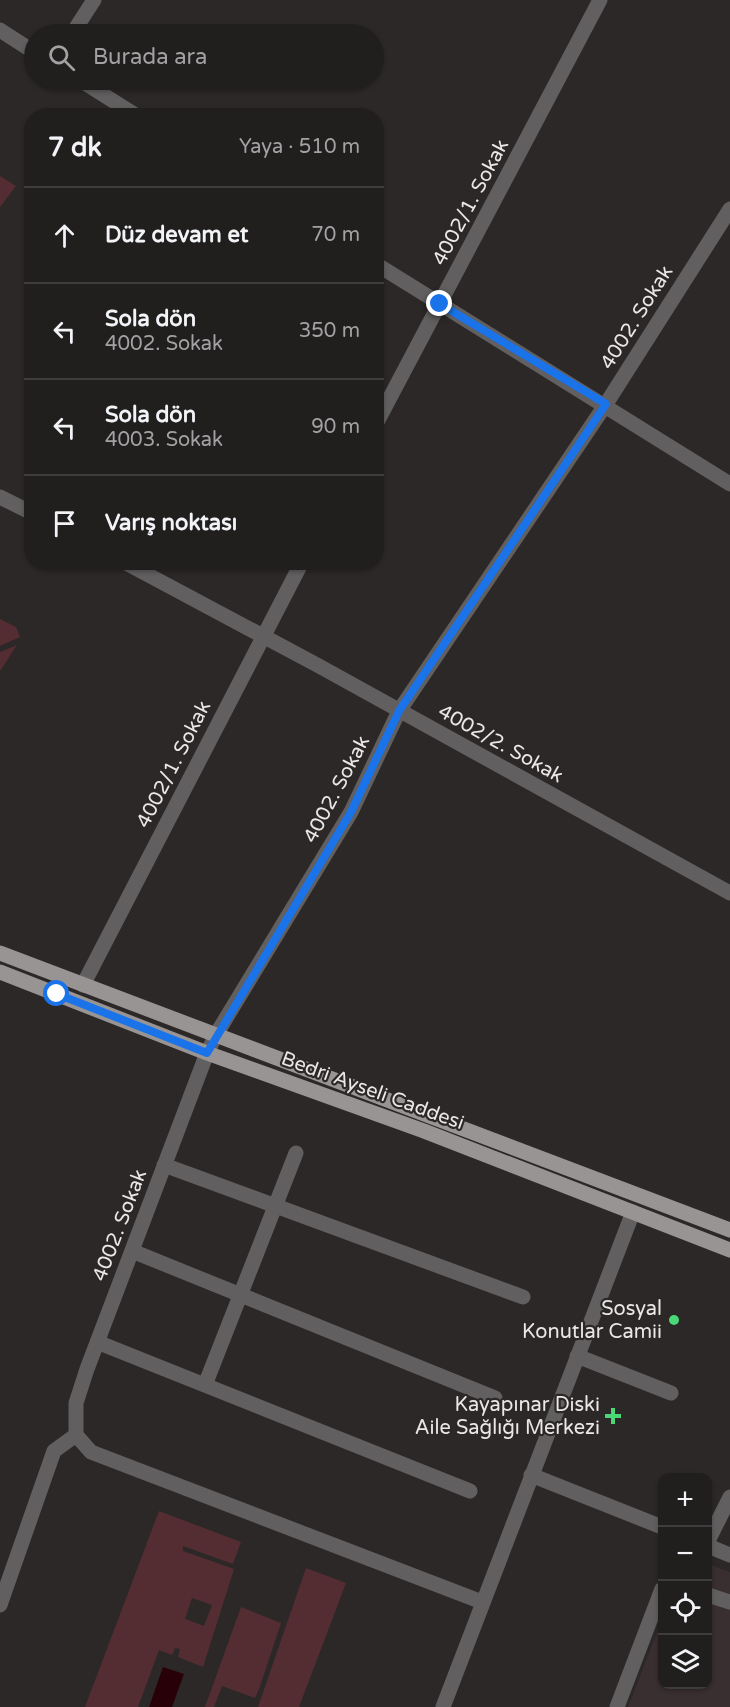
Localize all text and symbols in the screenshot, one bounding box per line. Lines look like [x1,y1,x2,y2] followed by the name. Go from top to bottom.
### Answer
[24,24,384,90] search box
[45,41,78,74] icon: search
[93,44,207,70] text: Burada ara
[48,132,102,163] text: 7 dk
[239,135,360,159] text: Yaya · 510 m
[428,135,514,270] street label: 4002/1. Sokak
[48,219,81,252] icon: ahead
[105,222,248,248] text: Düz devam et
[311,223,360,247] text: 70 m
[595,261,678,374] street label: 4002. Sokak
[426,290,452,316] route end
[105,306,196,332] text: Sola dön
[48,315,81,348] icon: left
[299,319,360,343] text: 350 m
[105,332,223,356] text: 4002. Sokak
[105,402,196,428] text: Sola dön
[48,411,81,444] icon: left
[311,415,360,439] text: 90 m
[105,428,223,452] text: 4003. Sokak
[48,507,81,540] icon: arrive
[105,510,237,536] text: Varış noktası
[132,697,216,832] street label: 4002/1. Sokak
[434,700,567,788] street label: 4002/2. Sokak
[299,732,375,847] street label: 4002. Sokak
[43,980,69,1006] route start
[278,1047,467,1135] street label: Bedri Ayseli Caddesi
[88,1166,152,1285] street label: 4002. Sokak
[522,1297,662,1344] place label: Sosyal Konutlar Camii
[667,1313,681,1327] marker: Sosyal Konutlar Camii
[415,1393,600,1440] place label: Kayapınar Diski Aile Sağlığı Merkezi
[604,1407,622,1425] marker: Kayapınar Diski Aile Sağlığı Merkezi
[658,1473,712,1689] map controls
[658,1473,712,1527] button: +
[658,1527,712,1581] button: −
[658,1581,712,1635] button: locate
[658,1635,712,1689] button: layers

